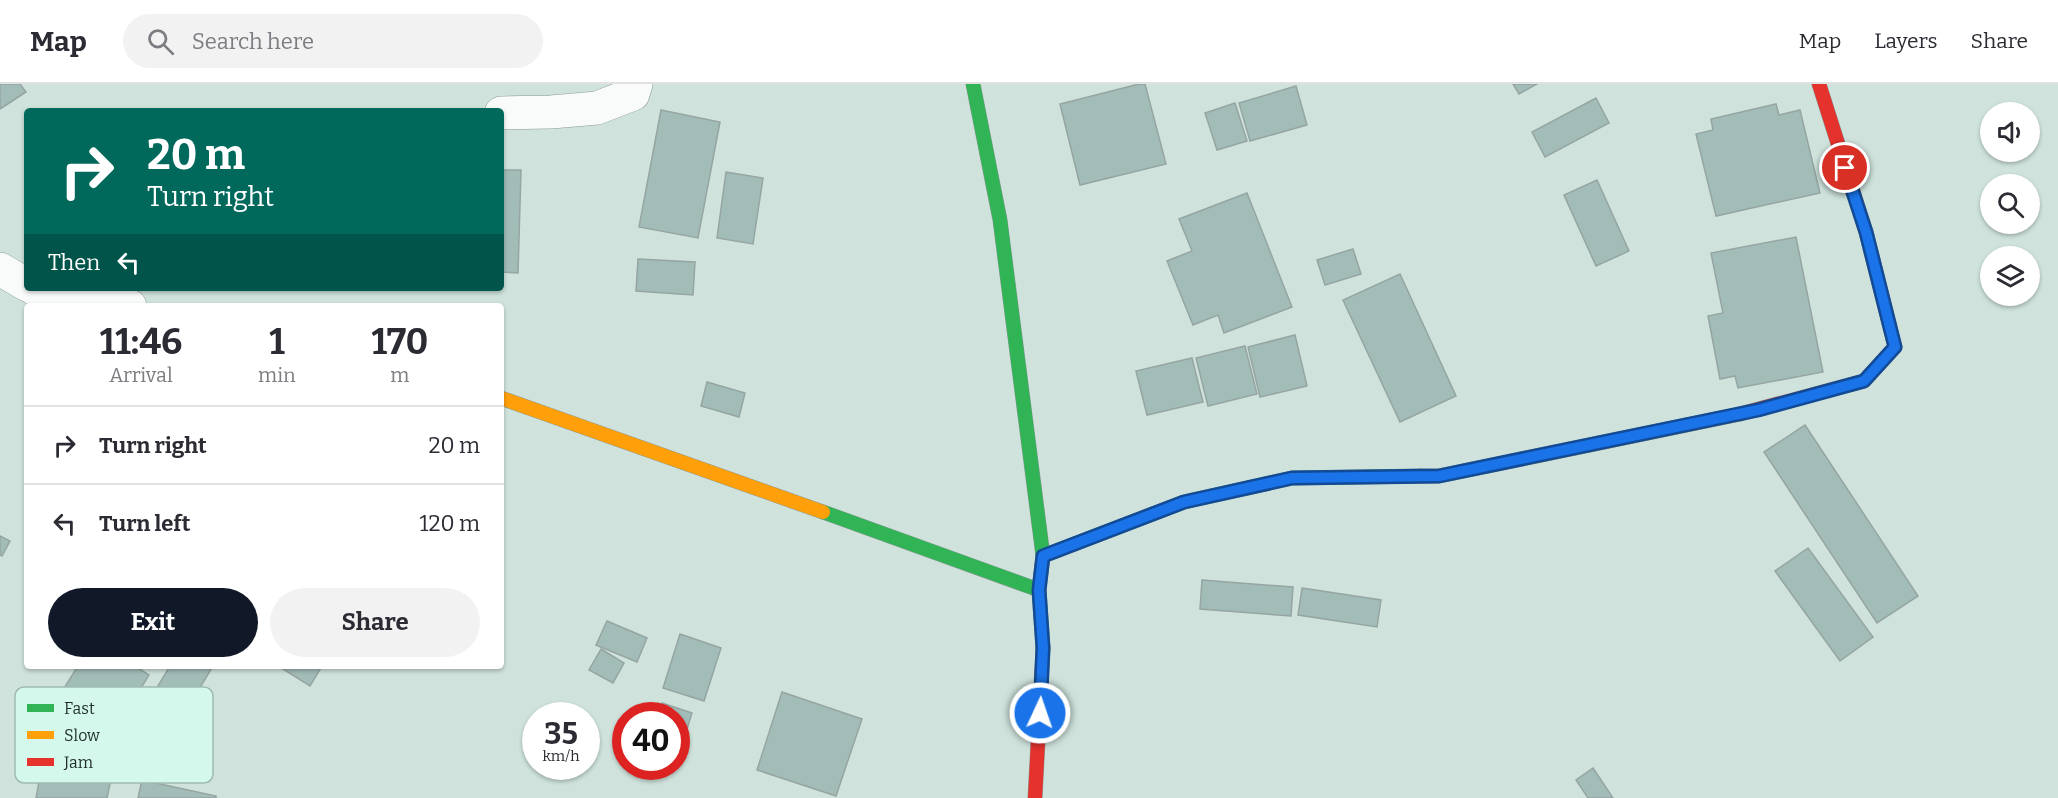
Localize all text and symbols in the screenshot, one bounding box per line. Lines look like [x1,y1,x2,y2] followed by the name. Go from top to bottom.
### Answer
[123,14,543,68] search box
[30,25,87,58] text: Map
[144,25,177,58] icon: search
[192,28,314,55] text: Search here
[1799,28,1841,54] text: Map
[1874,28,1938,54] text: Layers
[1971,28,2028,54] text: Share
[1980,102,2040,306] map controls
[1980,102,2040,162] button: sound
[147,130,245,180] text: 20 m
[48,132,126,210] icon: right
[1819,142,1870,193] pin
[1828,151,1861,184] icon: arrive
[1980,174,2040,234] button: search
[147,181,274,213] text: Turn right
[112,246,145,279] icon: left
[1980,246,2040,306] button: layers
[48,249,100,276] text: Then
[100,320,182,364] text: 11:46
[269,320,285,364] text: 1
[371,320,428,364] text: 170
[109,363,173,387] text: Arrival
[258,363,296,387] text: min
[390,363,409,387] text: m
[48,429,81,462] icon: right
[99,432,207,459] text: Turn right
[429,432,480,459] text: 20 m
[48,507,81,540] icon: left
[99,510,191,537] text: Turn left
[420,510,480,537] text: 120 m
[48,588,258,657] button: Exit
[270,588,480,657] button: Share
[1008,681,1072,745] position arrow
[15,687,213,783] legend
[64,699,95,718] text: Fast
[612,702,690,780] speed limit sign: 40
[544,716,578,752] text: 35
[64,726,100,745] text: Slow
[542,747,580,765] text: km/h
[63,753,93,772] text: Jam

